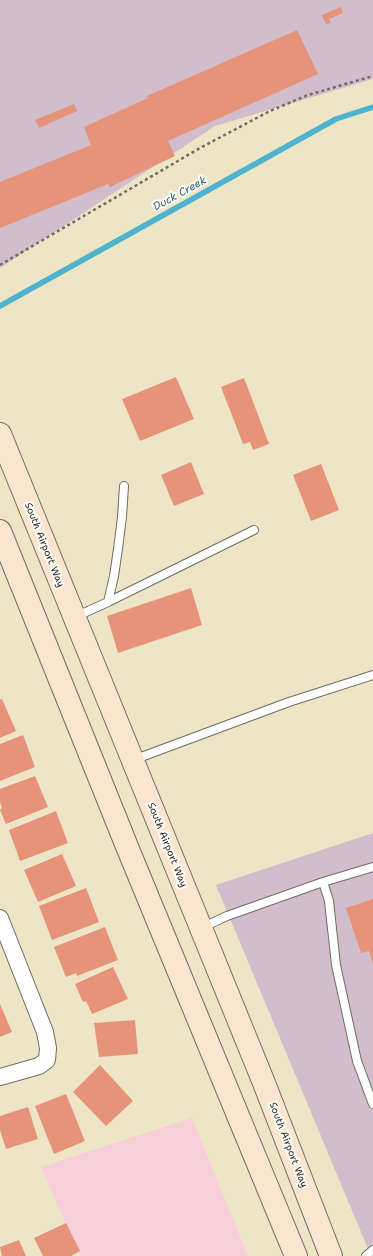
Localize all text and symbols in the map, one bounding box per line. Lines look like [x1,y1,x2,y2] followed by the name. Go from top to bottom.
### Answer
[151,174,209,214] water label: Duck Creek
[22,501,66,589] street label: South Airport Way
[145,801,189,889] street label: South Airport Way
[266,1101,310,1189] street label: South Airport Way

